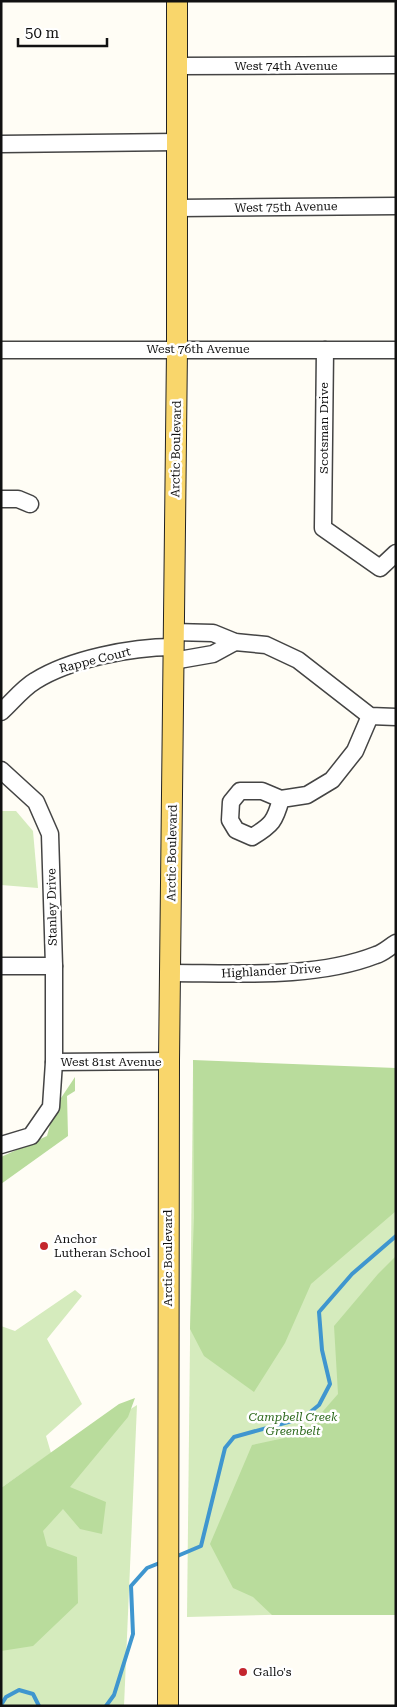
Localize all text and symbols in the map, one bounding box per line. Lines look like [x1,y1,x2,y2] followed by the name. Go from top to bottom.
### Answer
[18,15,106,47] scale bar
[25,24,60,42] text: 50 m
[234,59,338,73] street label: West 74th Avenue
[234,199,338,215] street label: West 75th Avenue
[146,342,250,356] street label: West 76th Avenue
[317,382,331,474] street label: Scotsman Drive
[168,400,184,498] street label: Arctic Boulevard
[58,644,133,676] street label: Rappe Court
[164,804,180,902] street label: Arctic Boulevard
[44,868,60,946] street label: Stanley Drive
[221,961,322,981] street label: Highlander Drive
[60,1055,162,1069] street label: West 81st Avenue
[161,1209,175,1306] street label: Arctic Boulevard
[54,1232,151,1260] place label: Anchor Lutheran School
[38,1240,50,1252] marker: Anchor Lutheran School
[249,1410,338,1438] park label: Campbell Creek Greenbelt
[253,1665,292,1679] place label: Gallo's
[237,1666,249,1678] marker: Gallo's

